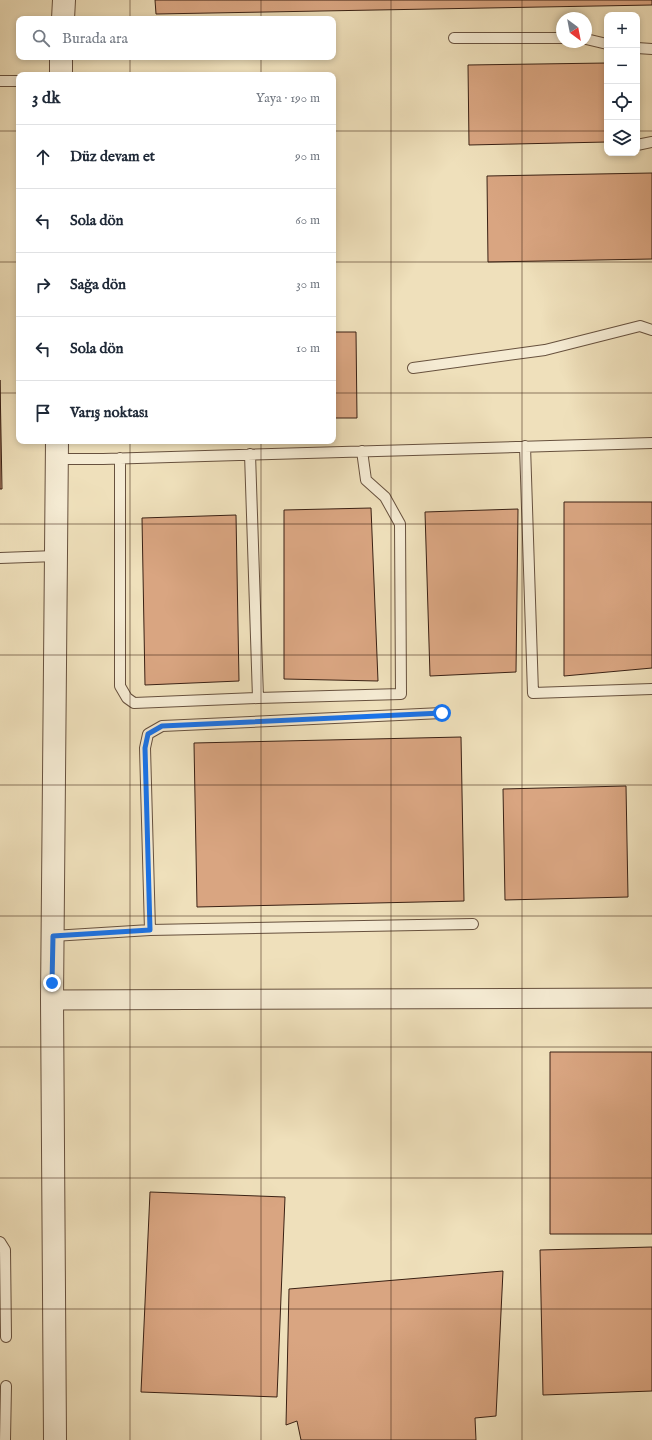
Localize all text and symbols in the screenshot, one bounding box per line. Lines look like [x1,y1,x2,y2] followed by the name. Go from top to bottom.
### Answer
[556,12,592,48] north arrow
[604,12,640,156] map controls
[604,12,640,48] button: +
[16,16,336,60] search box
[30,27,52,49] icon: search
[62,29,128,48] text: Burada ara
[604,48,640,84] button: −
[604,84,640,120] button: locate
[32,88,60,109] text: 3 dk
[256,90,320,107] text: Yaya · 190 m
[604,120,640,156] button: layers
[32,146,54,168] icon: ahead
[70,147,155,166] text: Düz devam et
[295,148,320,165] text: 90 m
[32,210,54,232] icon: left
[70,211,124,230] text: Sola dön
[295,212,320,229] text: 60 m
[32,274,54,296] icon: right
[70,275,126,294] text: Sağa dön
[296,276,320,293] text: 30 m
[32,338,54,360] icon: left
[70,339,124,358] text: Sola dön
[296,340,320,357] text: 10 m
[32,402,54,424] icon: arrive
[70,403,148,422] text: Varış noktası
[433,704,451,722] route start
[43,974,61,992] route end

